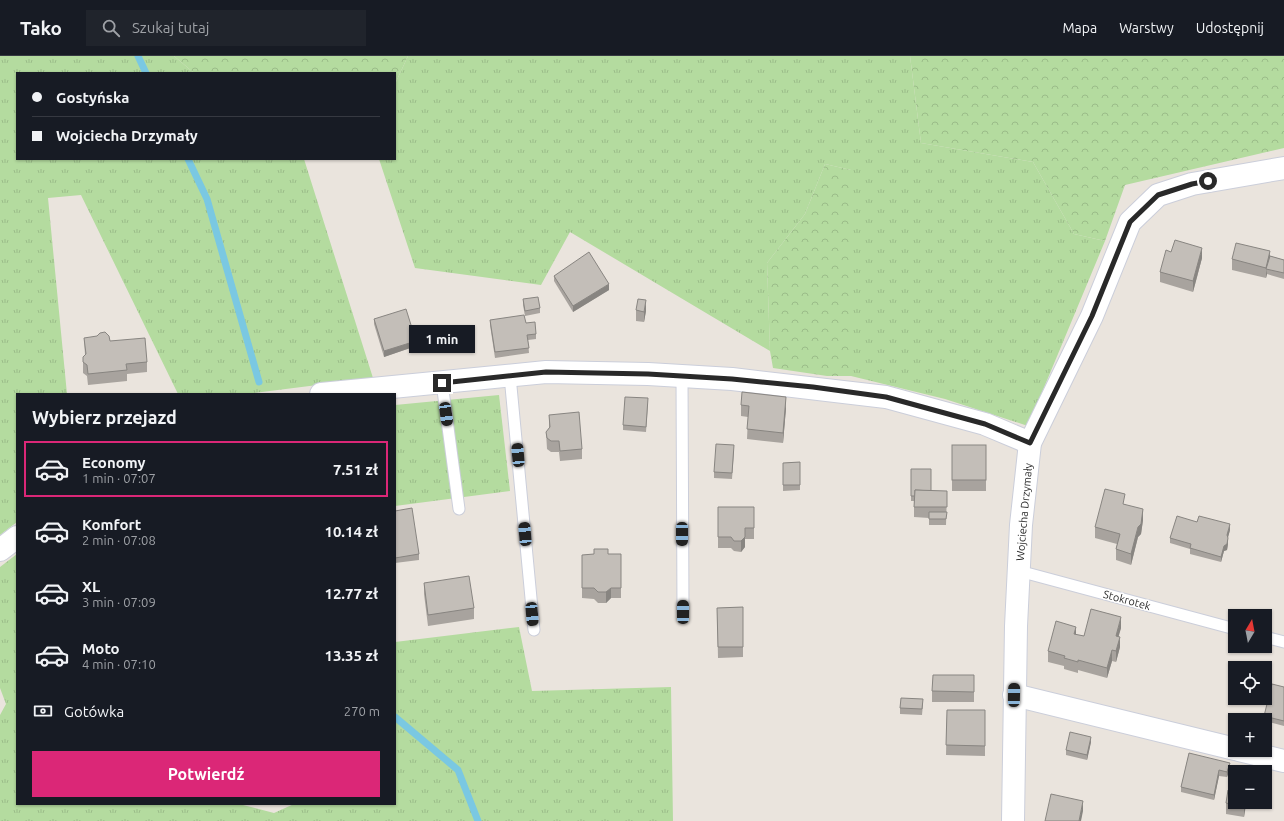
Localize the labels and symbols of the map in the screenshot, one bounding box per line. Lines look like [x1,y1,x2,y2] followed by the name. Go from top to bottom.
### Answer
[1199,172,1217,190] route start
[409,325,475,353] callout: 1 min
[433,374,451,392] route end
[438,401,454,427] car
[511,443,525,467] car
[1014,462,1034,561] street label: Wojciecha Drzymały
[518,522,532,546] car
[676,522,688,546] car
[1102,588,1152,612] street label: Stokrotek
[677,600,689,624] car
[525,602,539,626] car
[1228,609,1272,653] north arrow
[1008,683,1020,707] car

